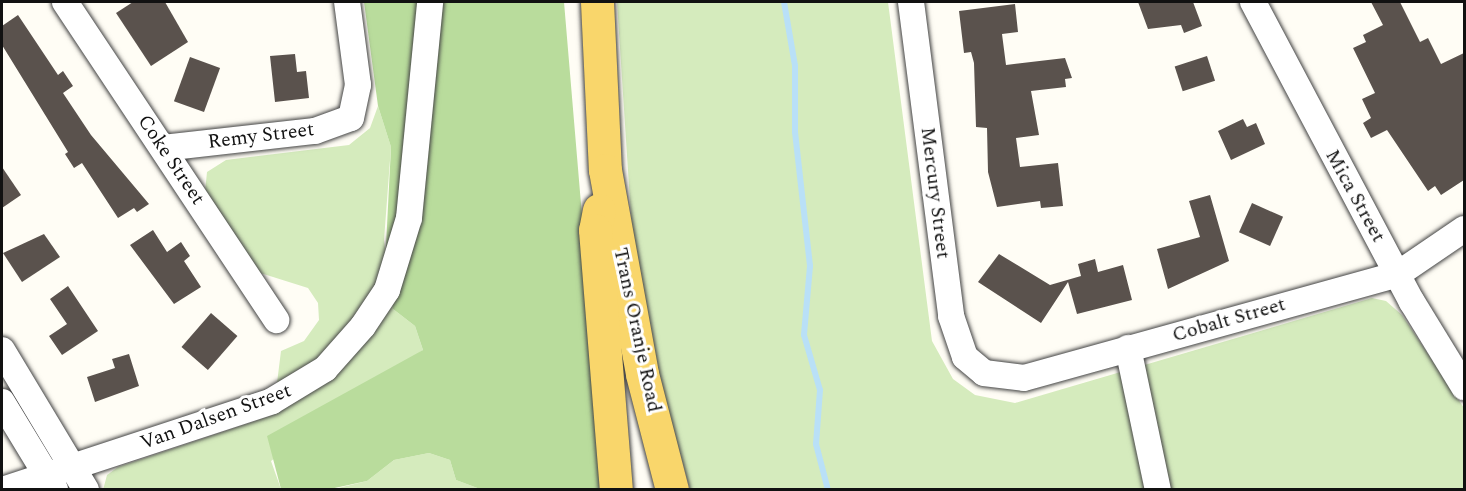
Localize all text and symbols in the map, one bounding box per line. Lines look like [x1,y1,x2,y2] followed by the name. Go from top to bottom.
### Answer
[132,110,210,210] street label: Coke Street
[206,118,316,154] street label: Remy Street
[915,126,955,260] street label: Mercury Street
[1320,145,1390,247] street label: Mica Street
[608,245,666,415] street label: Trans Oranje Road
[1170,292,1288,348] street label: Cobalt Street
[137,379,295,455] street label: Van Dalsen Street

